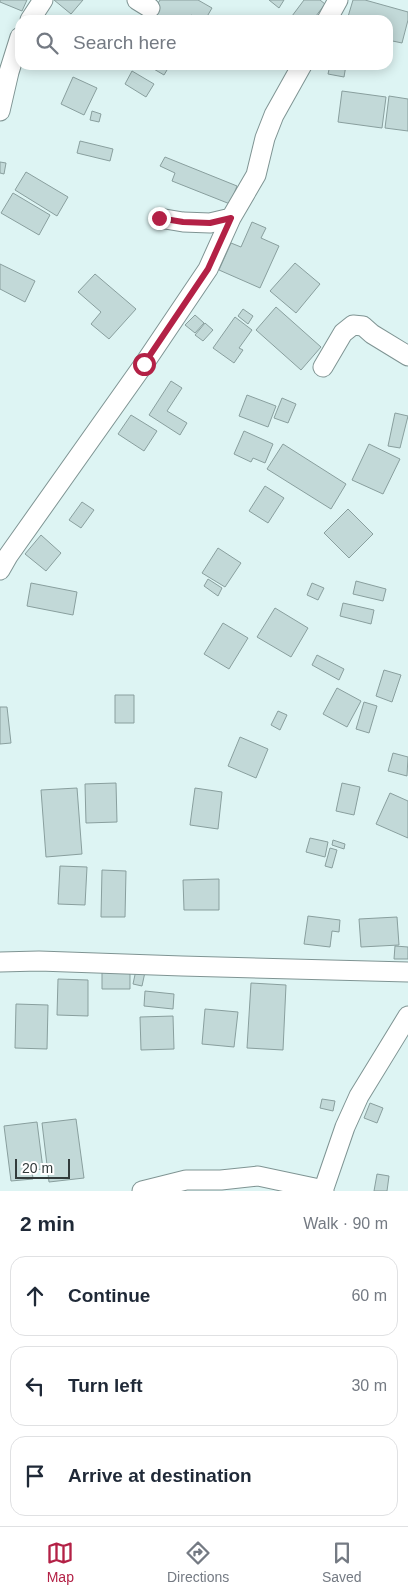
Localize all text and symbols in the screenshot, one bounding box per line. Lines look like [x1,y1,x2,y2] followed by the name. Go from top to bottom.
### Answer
[15,15,393,70] search box
[33,29,61,57] icon: search
[73,32,177,53] text: Search here
[148,207,171,230] route end
[133,353,156,376] route start
[15,1156,70,1179] scale bar
[22,1160,53,1176] text: 20 m
[20,1212,75,1235] text: 2 min
[303,1215,388,1232] text: Walk · 90 m
[21,1282,49,1310] icon: ahead
[68,1285,150,1306] text: Continue
[351,1287,387,1304] text: 60 m
[21,1372,49,1400] icon: left
[68,1375,143,1396] text: Turn left
[351,1377,387,1394] text: 30 m
[21,1462,49,1490] icon: arrive
[68,1465,252,1486] text: Arrive at destination
[46,1539,74,1585] tab: Map
[167,1539,229,1585] tab: Directions
[322,1539,362,1585] tab: Saved

